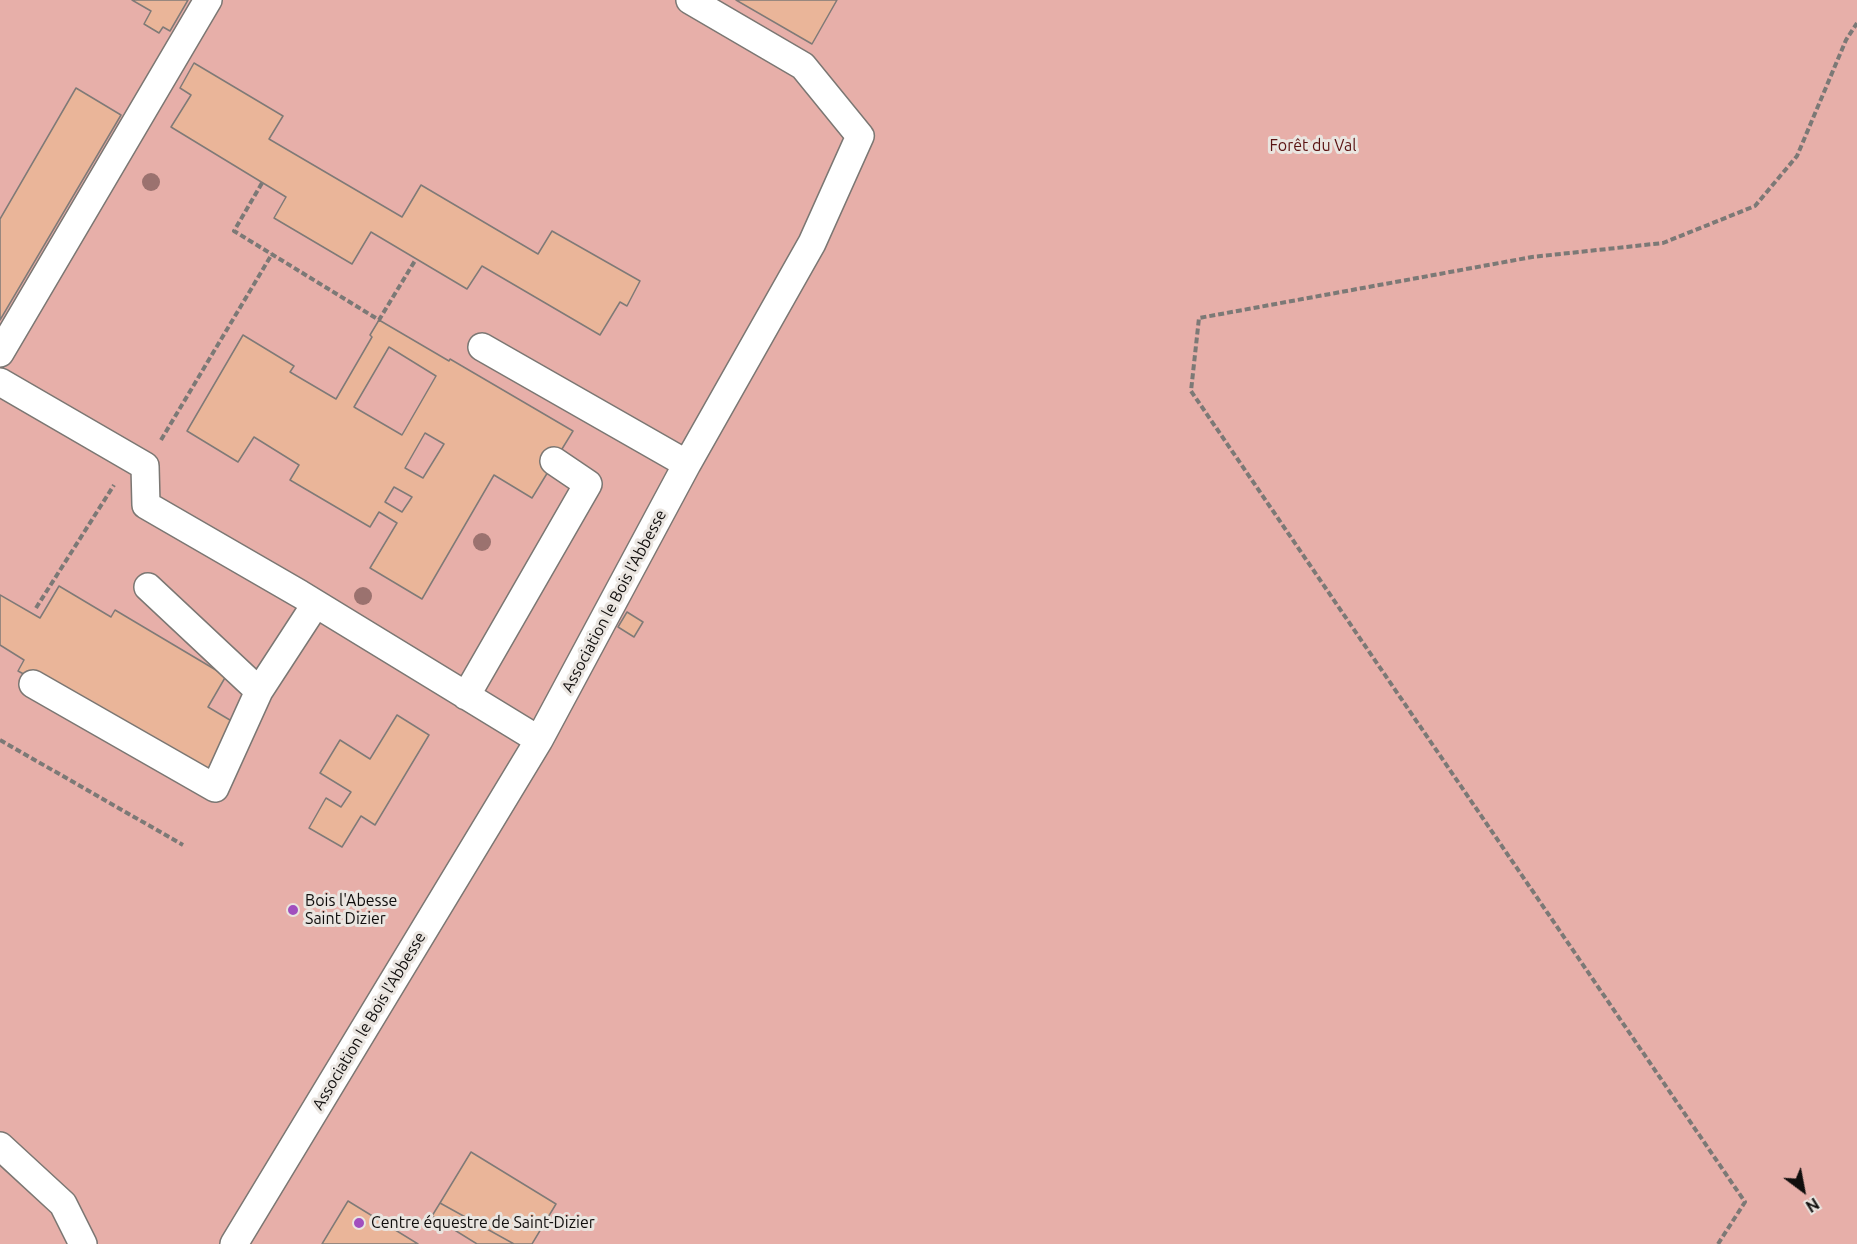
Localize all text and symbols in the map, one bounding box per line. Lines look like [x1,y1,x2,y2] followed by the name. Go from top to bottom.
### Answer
[1269,136,1357,156] park label: Forêt du Val
[558,506,670,696] street label: Association le Bois l'Abbesse
[305,891,397,929] place label: Bois l'Abesse Saint Dizier
[286,903,300,917] marker: Bois l'Abesse Saint Dizier
[308,929,430,1113] street label: Association le Bois l'Abbesse
[1773,1160,1833,1220] north arrow
[1803,1194,1822,1216] text: N
[371,1213,595,1233] place label: Centre équestre de Saint-Dizier
[352,1216,366,1230] marker: Centre équestre de Saint-Dizier

